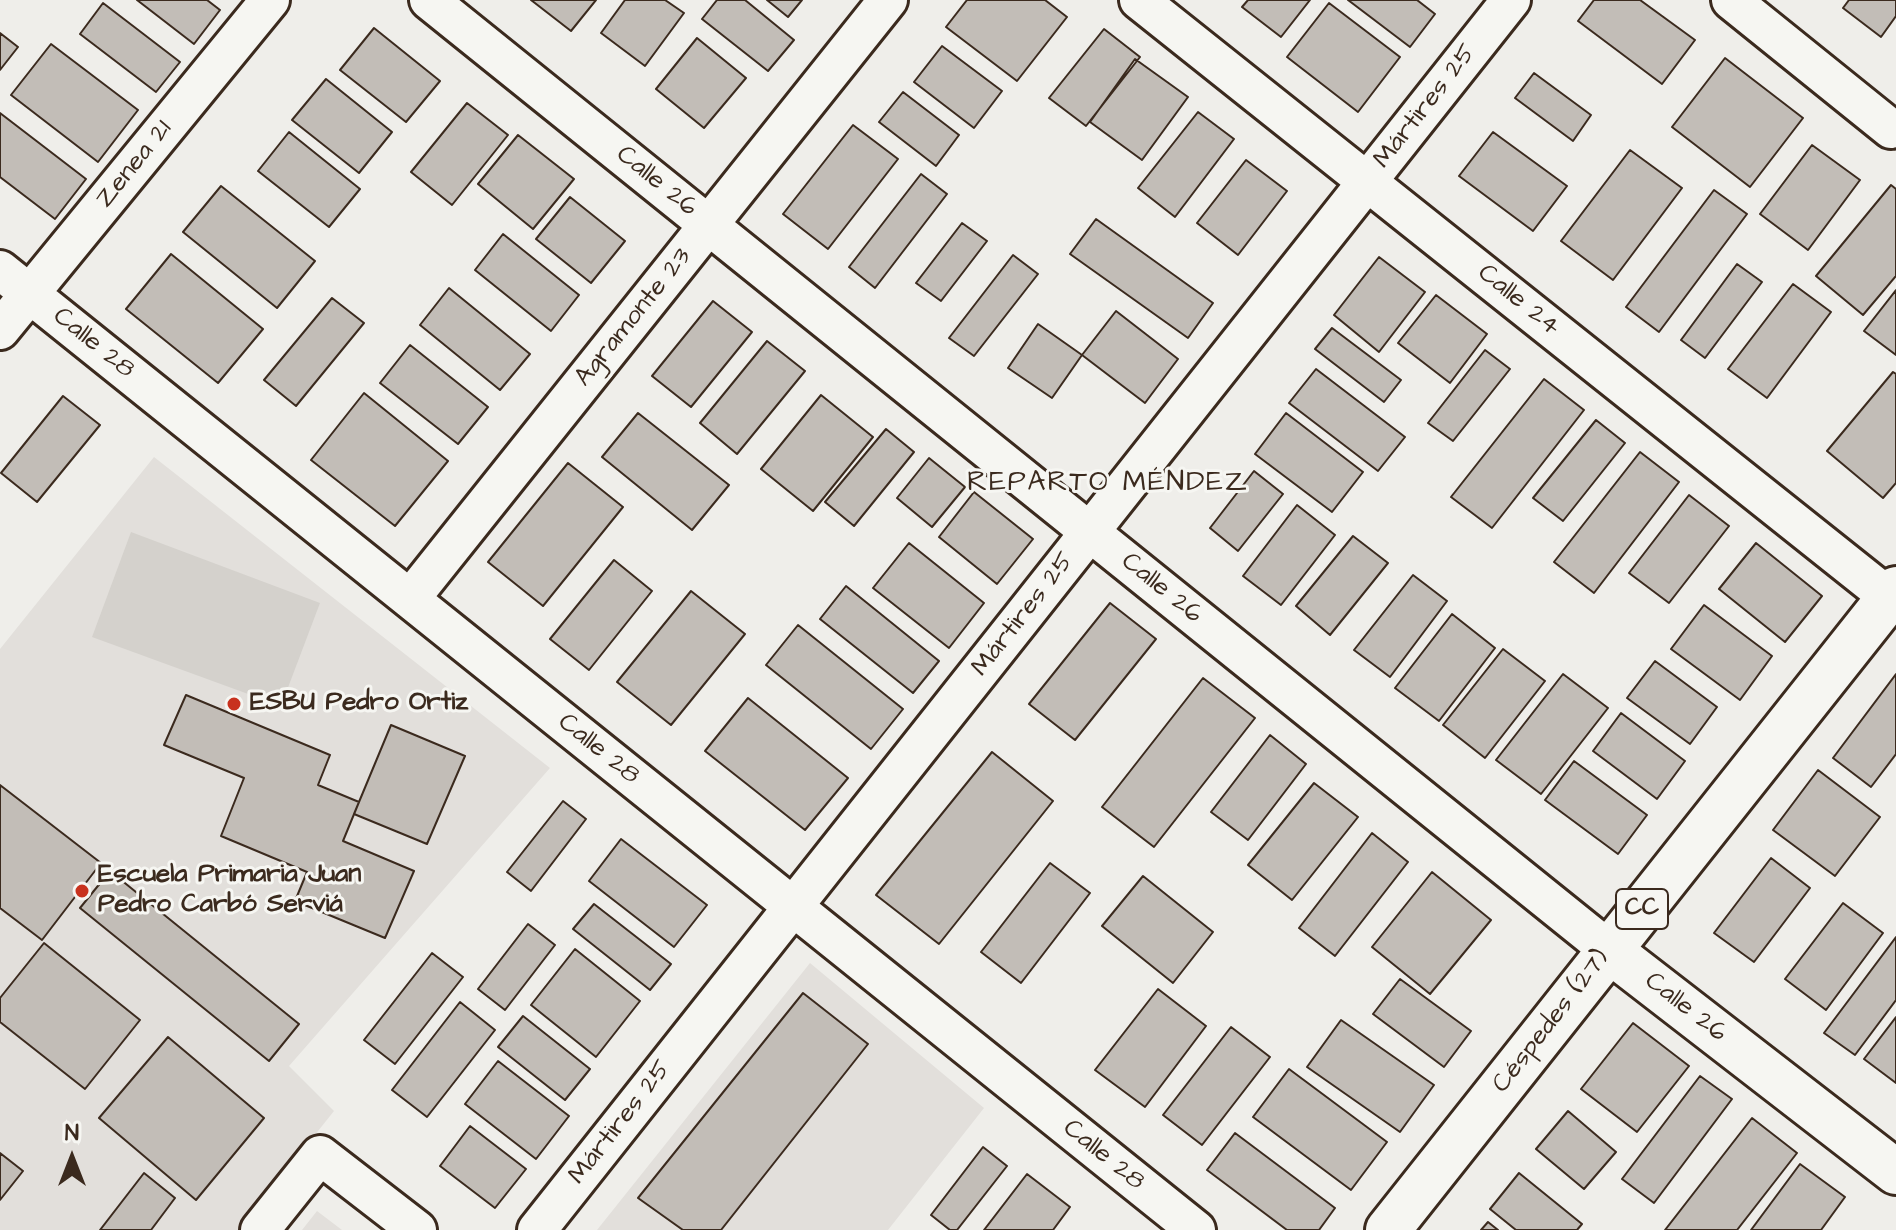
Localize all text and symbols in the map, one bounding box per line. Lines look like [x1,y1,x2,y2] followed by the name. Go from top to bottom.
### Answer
[1368,39,1484,175] street label: Mártires 25
[90,115,180,215] street label: Zenea 21
[609,140,703,224] street label: Calle 26
[569,243,699,393] street label: Agramonte 23
[1471,258,1565,344] street label: Calle 24
[46,302,140,386] street label: Calle 28
[967,467,1249,501] district label: REPARTO MÉNDEZ
[966,547,1082,683] street label: Mártires 25
[1114,547,1208,631] street label: Calle 26
[250,688,468,720] place label: ESBU Pedro Ortiz
[225,695,243,713] marker: ESBU Pedro Ortiz
[551,708,645,792] street label: Calle 28
[98,860,361,922] place label: Escuela Primaria Juan Pedro Carbó Serviá
[73,882,91,900] marker: Escuela Primaria Juan Pedro Carbó Serviá
[1616,889,1668,929] road number: CC
[1487,944,1617,1100] street label: Céspedes (27)
[1638,966,1732,1050] street label: Calle 26
[563,1055,679,1191] street label: Mártires 25
[1056,1114,1150,1198] street label: Calle 28
[32,1118,112,1198] north arrow
[65,1118,79,1149] text: N

